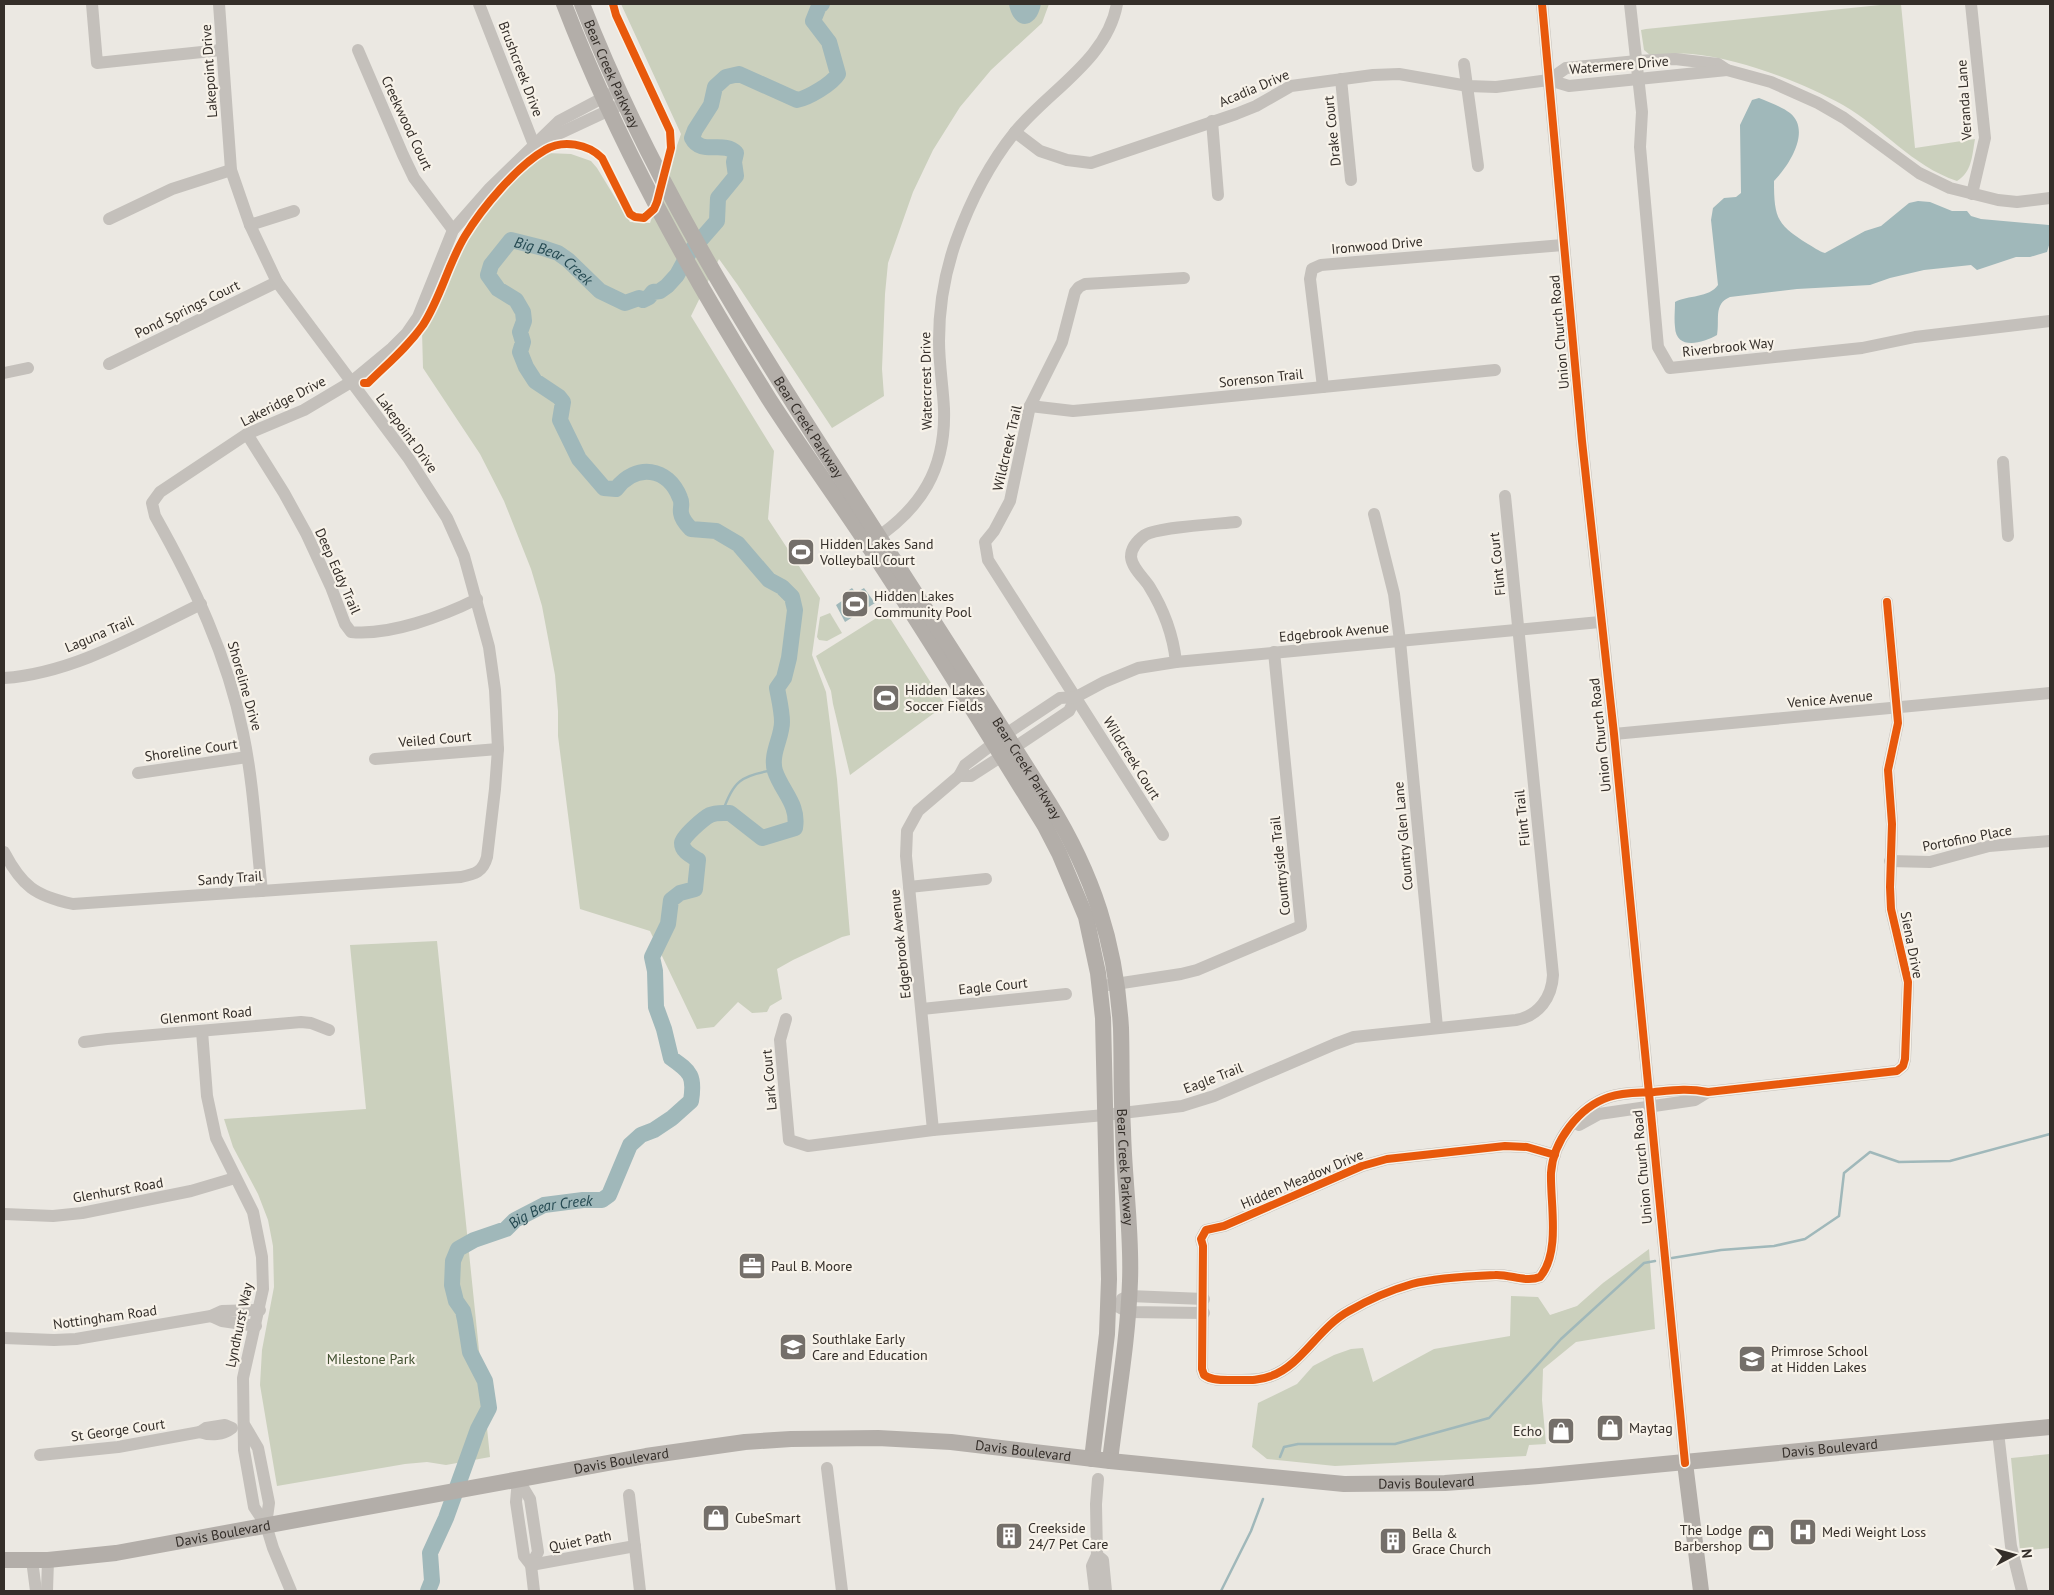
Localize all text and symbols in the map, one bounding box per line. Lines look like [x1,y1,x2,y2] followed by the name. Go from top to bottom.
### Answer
[580,17,644,132] street label: Bear Creek Parkway
[495,19,547,119] street label: Brushcreek Drive
[197,24,221,118] street label: Lakepoint Drive
[1568,52,1670,78] street label: Watermere Drive
[1952,59,1976,142] street label: Veranda Lane
[1216,65,1292,111] street label: Acadia Drive
[377,73,437,173] street label: Creekwood Court
[1319,95,1345,167] street label: Drake Court
[513,232,598,290] water label: Big Bear Creek
[1330,232,1424,258] street label: Ironwood Drive
[1545,274,1573,390] street label: Union Church Road
[132,276,243,342] street label: Pond Springs Court
[916,332,936,430] street label: Watercrest Drive
[1681,333,1775,361] street label: Riverbrook Way
[1218,365,1304,391] street label: Sorenson Trail
[237,372,329,430] street label: Lakeridge Drive
[770,373,848,482] street label: Bear Creek Parkway
[372,390,442,476] street label: Lakepoint Drive
[988,403,1026,493] street label: Wildcreek Trail
[311,525,365,617] street label: Deep Eddy Trail
[1485,531,1509,597] street label: Flint Court
[819,535,933,569] place label: Hidden Lakes Sand Volleyball Court
[786,537,816,567] sports icon: Hidden Lakes Sand Volleyball Court
[874,587,972,621] place label: Hidden Lakes Community Pool
[840,589,870,619] sports icon: Hidden Lakes Community Pool
[62,612,136,656] street label: Laguna Trail
[1278,618,1390,646] street label: Edgebrook Avenue
[224,639,266,733] street label: Shoreline Drive
[1585,677,1615,793] street label: Union Church Road
[905,681,985,715] place label: Hidden Lakes Soccer Fields
[871,683,901,713] sports icon: Hidden Lakes Soccer Fields
[1785,686,1874,712] street label: Venice Avenue
[1099,713,1165,803] street label: Wildcreek Court
[988,714,1066,823] street label: Bear Creek Parkway
[397,727,472,751] street label: Veiled Court
[144,735,239,765] street label: Shoreline Court
[1389,781,1417,891] street label: Country Glen Lane
[1510,789,1534,847] street label: Flint Trail
[1266,815,1294,917] street label: Countryside Trail
[1921,821,2013,855] street label: Portofino Place
[197,867,263,889] street label: Sandy Trail
[885,888,915,1000] street label: Edgebrook Avenue
[1897,910,1927,980] street label: Siena Drive
[958,973,1029,999] street label: Eagle Court
[159,1002,253,1028] street label: Glenmont Road
[757,1048,781,1111] street label: Lark Court
[1181,1058,1245,1098] street label: Eagle Trail
[1113,1108,1138,1227] street label: Bear Creek Parkway
[1628,1109,1656,1225] street label: Union Church Road
[1238,1145,1366,1213] street label: Hidden Meadow Drive
[71,1173,165,1207] street label: Glenhurst Road
[503,1190,594,1232] water label: Big Bear Creek
[737,1251,767,1281] office icon: Paul B. Moore
[771,1257,852,1275] place label: Paul B. Moore
[221,1281,257,1369] street label: Lyndhurst Way
[52,1301,158,1333] street label: Nottingham Road
[812,1330,928,1364] place label: Southlake Early Care and Education
[778,1332,808,1362] school or university icon: Southlake Early Care and Education
[1771,1342,1868,1376] place label: Primrose School at Hidden Lakes
[1737,1344,1767,1374] school or university icon: Primrose School at Hidden Lakes
[327,1350,415,1368] park label: Milestone Park
[1595,1413,1625,1443] shop icon: Maytag
[70,1414,166,1445] street label: St George Court
[1546,1416,1576,1446] shop icon: Echo
[1629,1419,1673,1437] place label: Maytag
[1513,1422,1542,1440] place label: Echo
[1781,1435,1879,1462] street label: Davis Boulevard
[974,1436,1072,1465] street label: Davis Boulevard
[572,1444,670,1478] street label: Davis Boulevard
[1378,1472,1475,1493] street label: Davis Boulevard
[701,1503,731,1533] shop icon: CubeSmart
[735,1509,801,1527] place label: CubeSmart
[174,1516,272,1551] street label: Davis Boulevard
[1788,1517,1818,1547] hospital icon: Medi Weight Loss
[1028,1519,1108,1553] place label: Creekside 24/7 Pet Care
[994,1521,1024,1551] building icon: Creekside 24/7 Pet Care
[1674,1521,1742,1555] place label: The Lodge Barbershop
[1746,1523,1776,1553] shop icon: The Lodge Barbershop
[1822,1523,1926,1541] place label: Medi Weight Loss
[1412,1524,1491,1558] place label: Bella & Grace Church
[547,1526,613,1556] street label: Quiet Path
[1378,1526,1408,1556] building icon: Bella & Grace Church
[1989,1530,2039,1580] north arrow
[2017,1548,2036,1559] text: N

